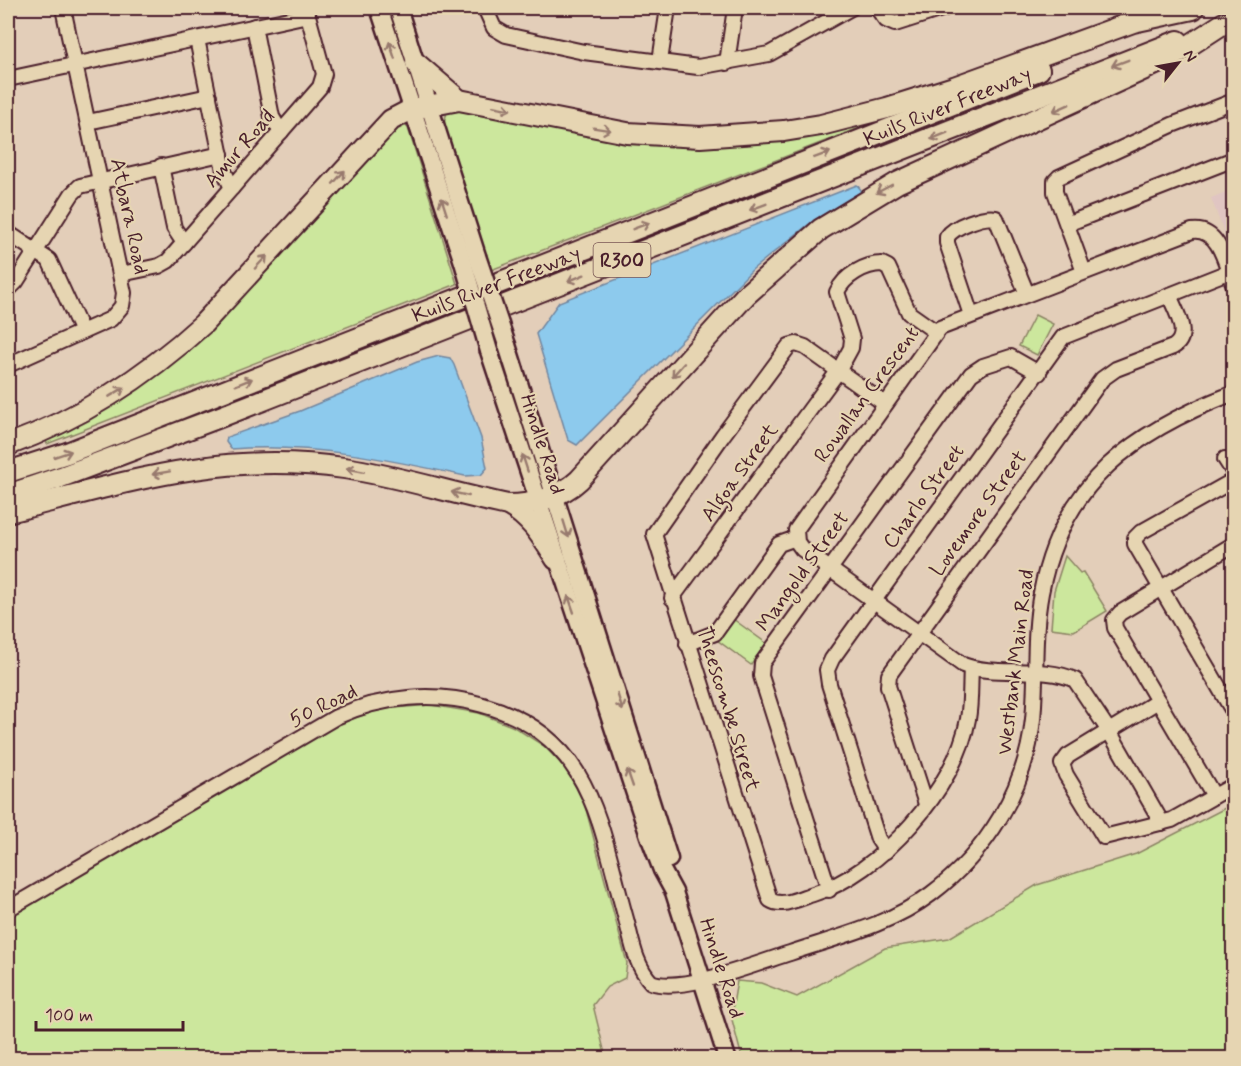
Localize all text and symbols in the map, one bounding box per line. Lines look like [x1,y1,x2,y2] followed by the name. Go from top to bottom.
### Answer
[1148,33,1208,93] north arrow
[386,41,397,60] one-way arrow
[1178,46,1201,66] text: N
[1111,58,1130,69] one-way arrow
[859,61,1035,153] street label: Kuils River Freeway
[198,103,282,194] street label: Amur Road
[491,103,511,114] one-way arrow
[1052,104,1070,115] one-way arrow
[592,124,611,135] one-way arrow
[930,131,949,142] one-way arrow
[813,149,831,160] one-way arrow
[103,155,155,277] street label: Atbara Road
[332,170,346,185] one-way arrow
[875,184,893,195] one-way arrow
[438,197,449,216] one-way arrow
[749,202,767,213] one-way arrow
[631,220,649,231] one-way arrow
[408,240,585,330] street label: Kuils River Freeway
[594,243,650,277] road number: R300
[254,255,268,270] one-way arrow
[567,273,586,284] one-way arrow
[808,321,926,468] street label: Rowallan Crescent
[671,362,685,377] one-way arrow
[235,376,253,387] one-way arrow
[108,386,125,398] one-way arrow
[513,391,571,498] street label: Hindle Road
[695,417,787,529] street label: Algoa Street
[876,439,971,554] street label: Charlo Street
[924,445,1034,582] street label: Lovemore Street
[53,447,72,458] one-way arrow
[519,454,530,473] one-way arrow
[346,464,365,475] one-way arrow
[152,468,172,479] one-way arrow
[451,487,470,499] one-way arrow
[750,506,857,638] street label: Mangold Street
[561,519,572,538] one-way arrow
[991,568,1041,756] street label: Westbank Main Road
[564,595,575,614] one-way arrow
[690,623,767,796] street label: Theescombe Street
[285,677,362,734] street label: 50 Road
[615,692,626,711] one-way arrow
[624,770,635,788] one-way arrow
[692,915,750,1022] street label: Hindle Road
[36,994,183,1032] scale bar
[45,1004,93,1028] text: 100 m

